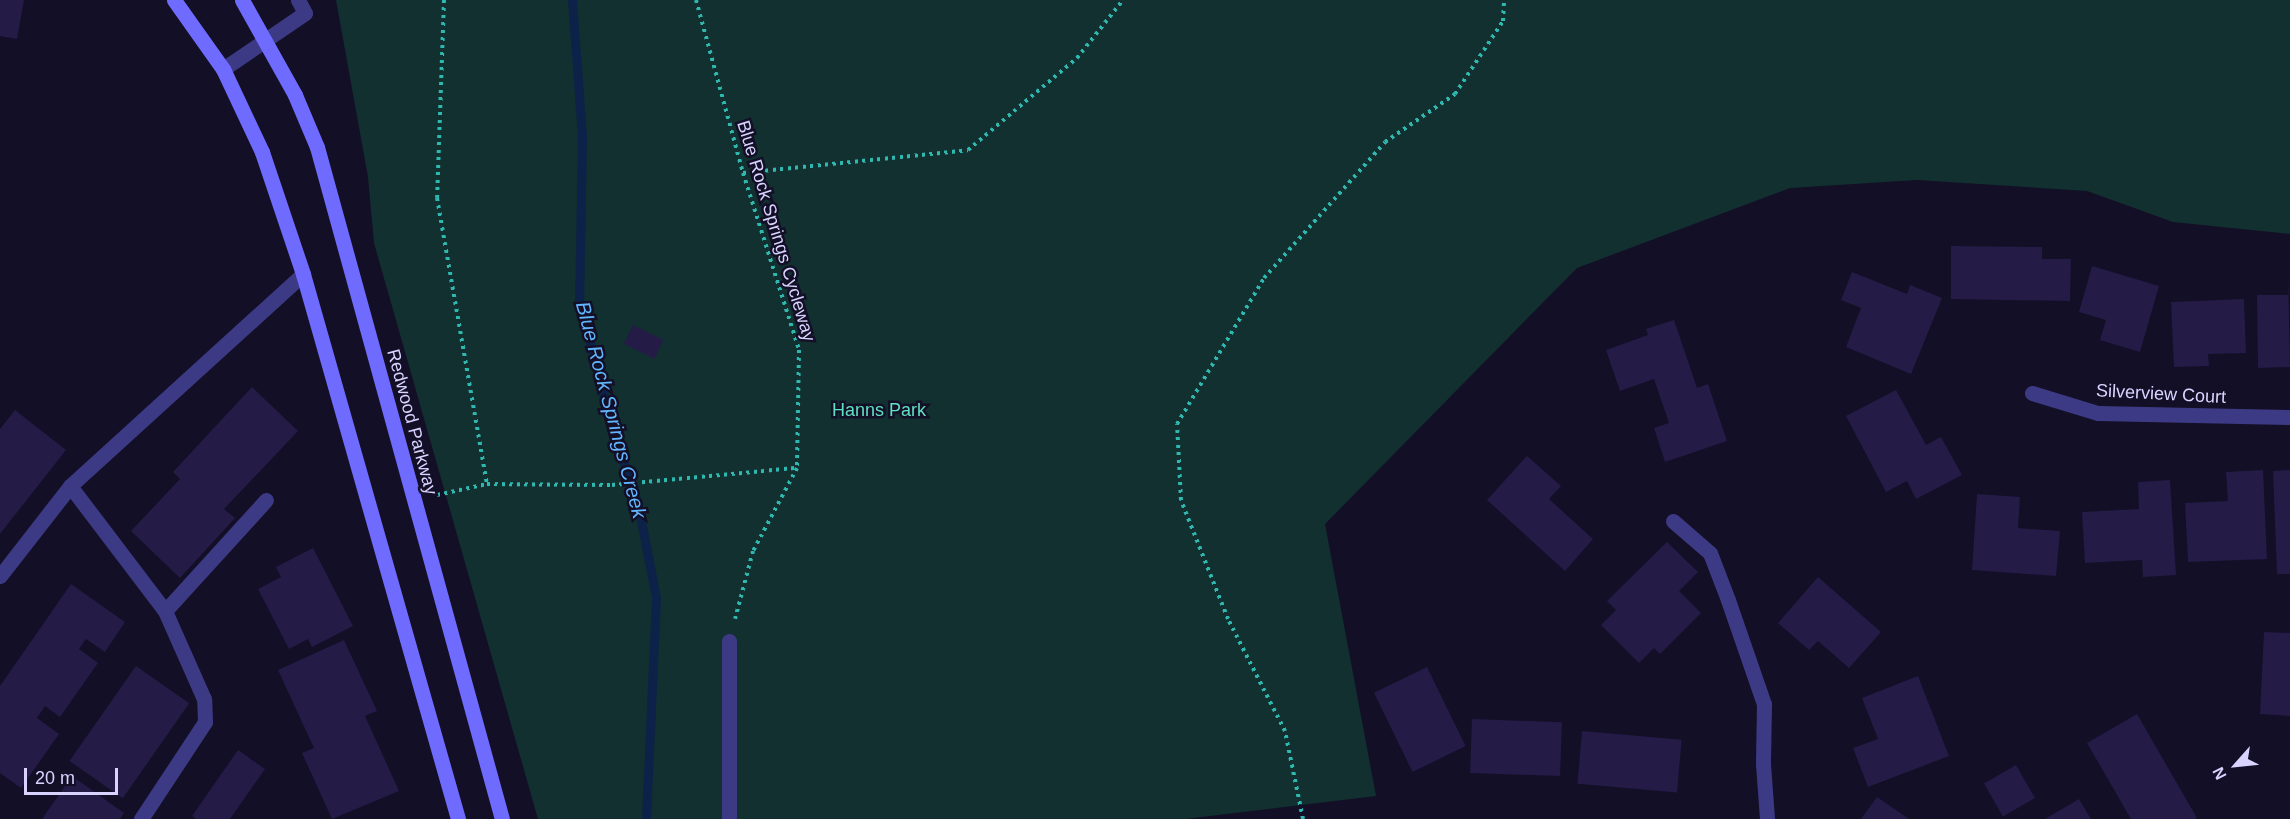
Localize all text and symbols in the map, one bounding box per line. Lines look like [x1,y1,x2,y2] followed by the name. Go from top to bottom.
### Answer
[732,118,820,344] street label: Blue Rock Springs Cycleway
[570,299,652,521] water label: Blue Rock Springs Creek
[382,347,442,497] street label: Redwood Parkway
[2096,380,2226,408] street label: Silverview Court
[832,399,926,421] park label: Hanns Park
[2206,735,2266,795] north arrow
[27,756,122,794] scale bar
[2209,764,2230,782] text: N
[35,768,75,788] text: 20 m

